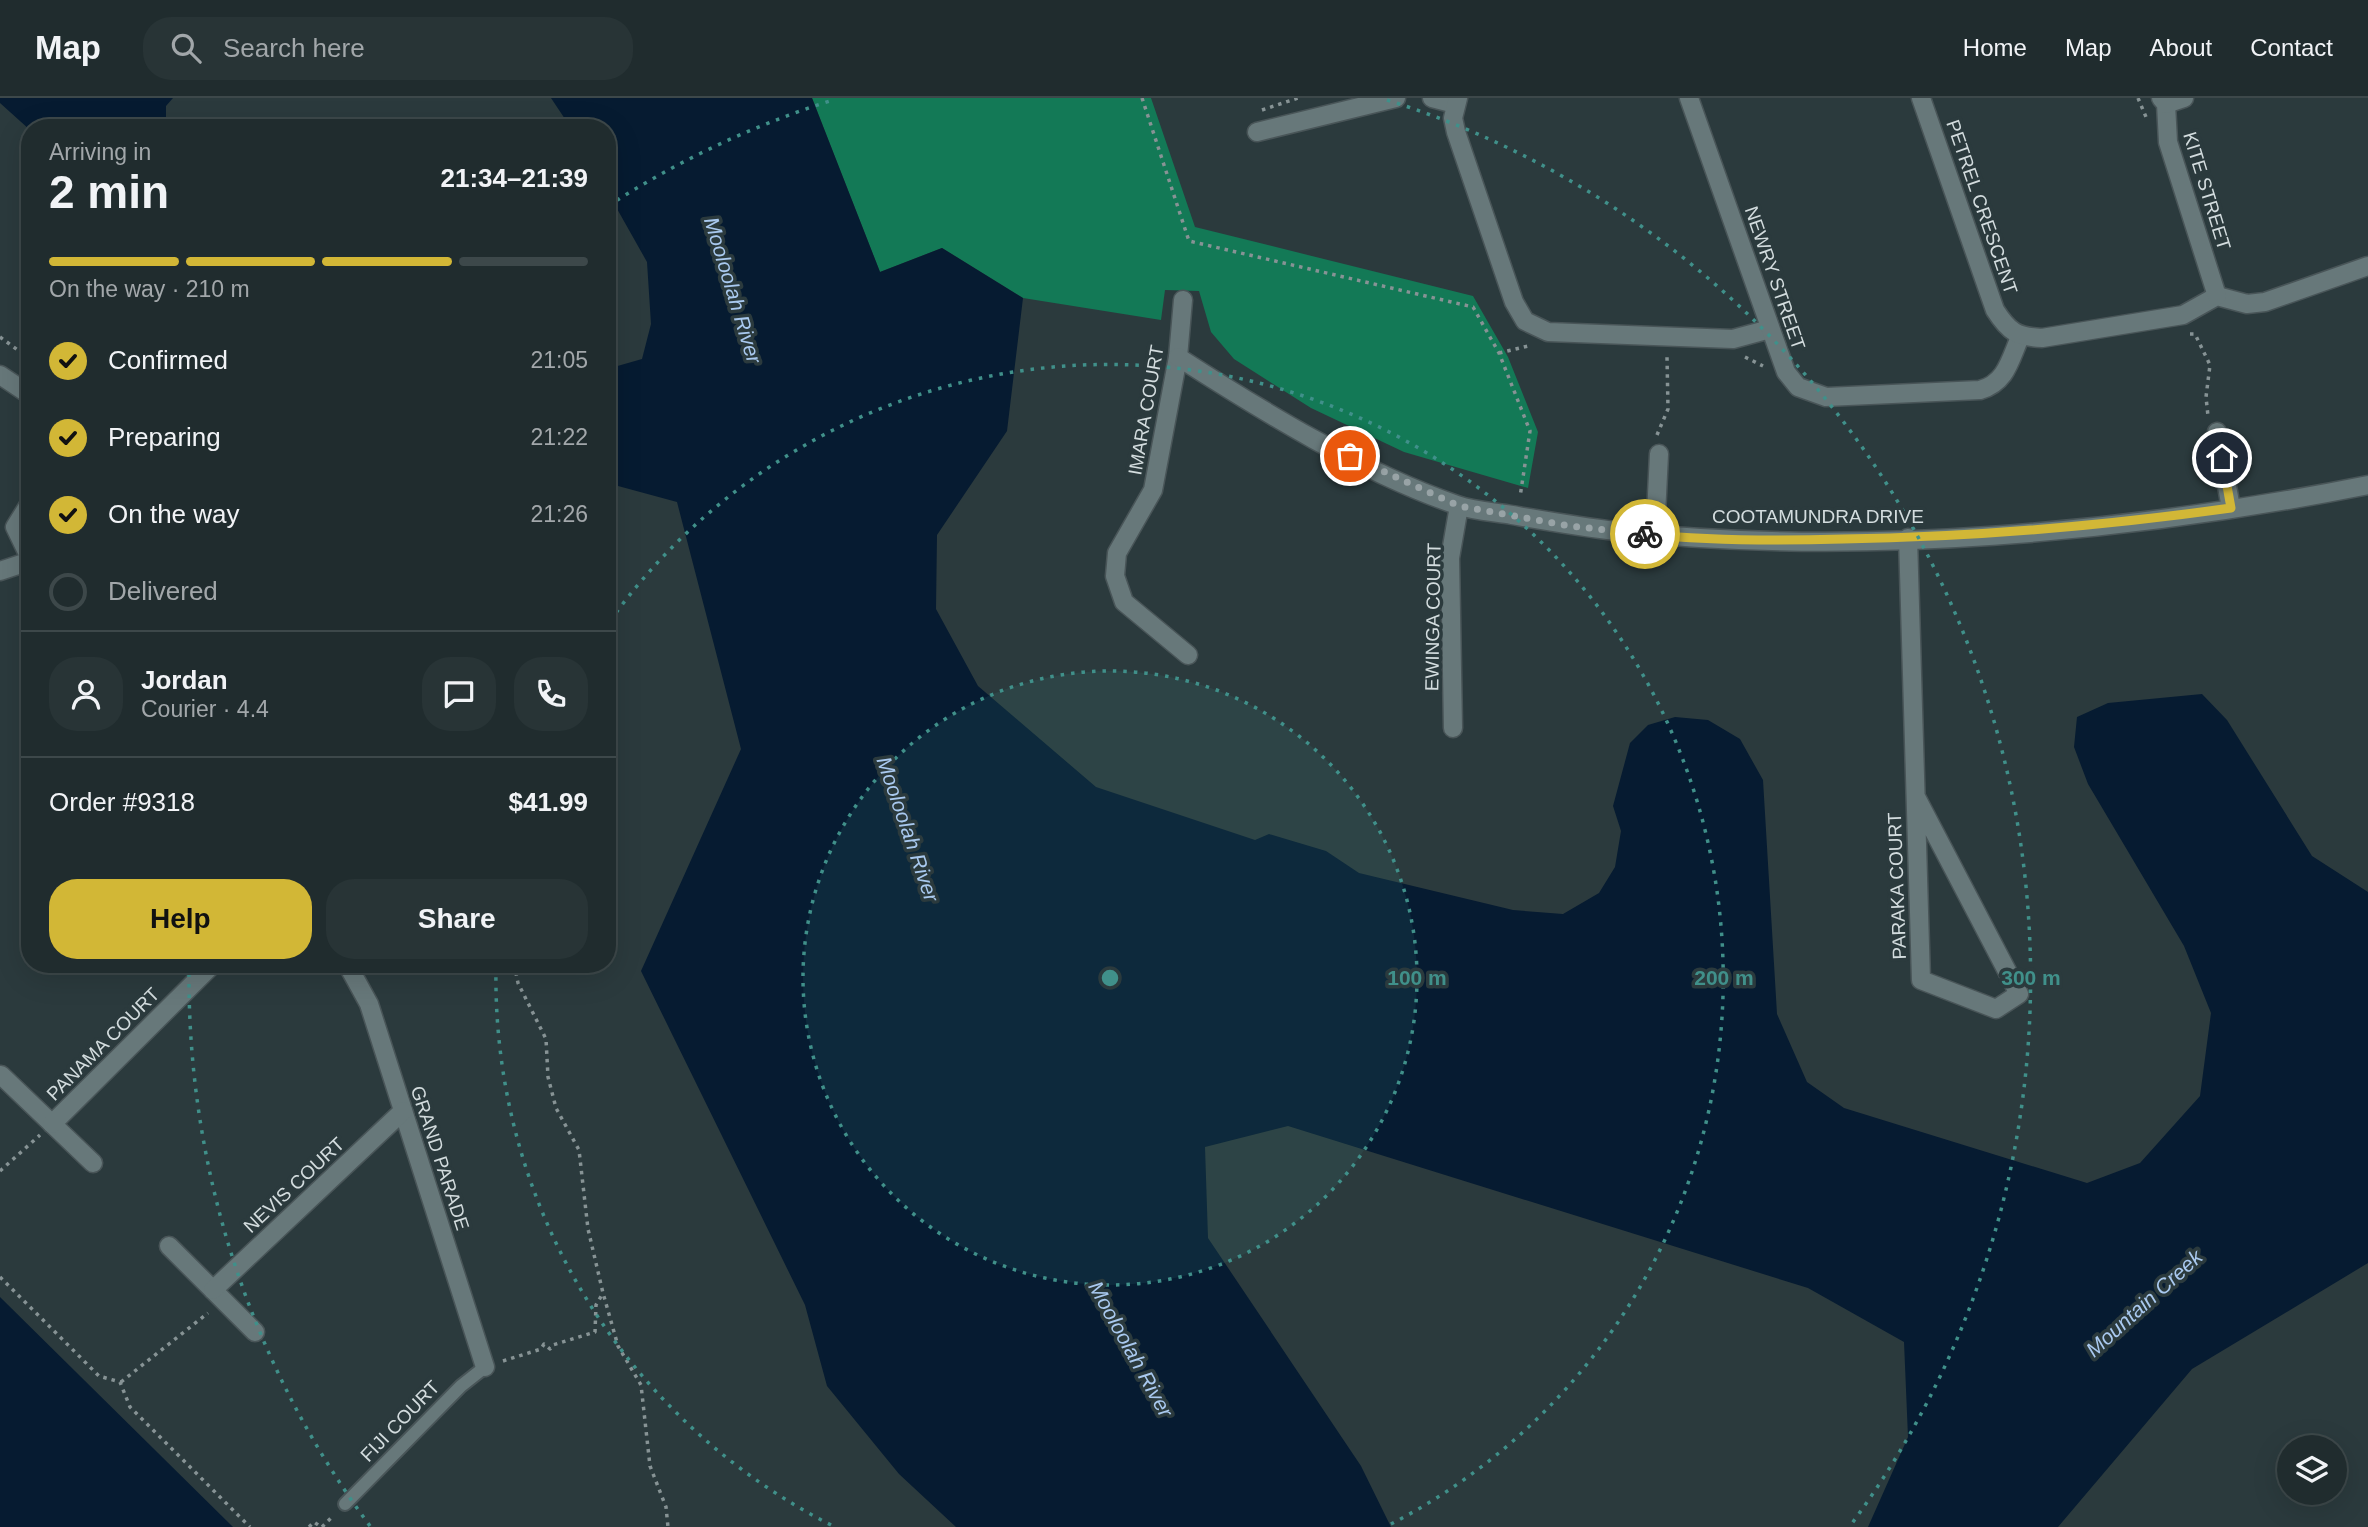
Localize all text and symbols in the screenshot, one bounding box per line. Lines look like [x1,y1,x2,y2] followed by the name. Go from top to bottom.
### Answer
[143,17,633,80] search box
[35,29,101,66] text: Map
[167,29,205,67] icon: search
[223,33,365,63] text: Search here
[1963,34,2027,61] text: Home
[2065,34,2112,61] text: Map
[2150,34,2212,61] text: About
[2250,34,2333,61] text: Contact
[1942,117,2022,297] street label: PETREL CRESCENT
[2179,129,2235,253] street label: KITE STREET
[49,139,151,165] text: Arriving in
[441,163,588,193] text: 21:34–21:39
[49,166,169,218] text: 2 min
[1741,204,1810,353] street label: NEWRY STREET
[700,214,766,367] water label: Mooloolah River
[49,276,250,302] text: On the way · 210 m
[49,342,87,380] icon: check
[1124,343,1168,477] street label: IMARA COURT
[108,345,228,375] text: Confirmed
[530,347,588,373] text: 21:05
[49,419,87,457] icon: check
[108,422,221,452] text: Preparing
[530,424,588,450] text: 21:22
[1320,426,1380,486] pin
[2192,428,2252,488] pin
[1331,437,1369,475] icon: bag
[2203,439,2241,477] icon: home
[49,496,87,534] icon: check
[108,499,240,529] text: On the way
[1610,499,1680,569] courier
[530,501,588,527] text: 21:26
[1712,506,1924,527] street label: COOTAMUNDRA DRIVE
[1626,515,1664,553] icon: bike
[1421,542,1445,691] street label: EWINGA COURT
[108,576,218,606] text: Delivered
[49,657,123,731] button: person
[422,657,496,731] button: chat
[514,657,588,731] button: phone
[141,665,228,695] text: Jordan
[141,696,269,722] text: Courier · 4.4
[872,754,944,905] water label: Mooloolah River
[49,787,195,817] text: Order #9318
[508,787,588,817] text: $41.99
[1884,812,1910,960] street label: PARAKA COURT
[49,879,312,959] button: Help
[326,879,588,959] button: Share
[1098,966,1122,990] centre of rings
[1387,966,1447,989] text: 100 m
[1694,966,1754,989] text: 200 m
[2001,966,2061,989] text: 300 m
[42,983,164,1105] street label: PANAMA COURT
[407,1083,473,1233] street label: GRAND PARADE
[239,1133,349,1237] street label: NEVIS COURT
[2081,1244,2208,1361] water label: Mountain Creek
[1084,1277,1178,1422] water label: Mooloolah River
[356,1376,444,1466] street label: FIJI COURT
[2277,1435,2347,1505] map controls
[2277,1435,2347,1505] button: layers

